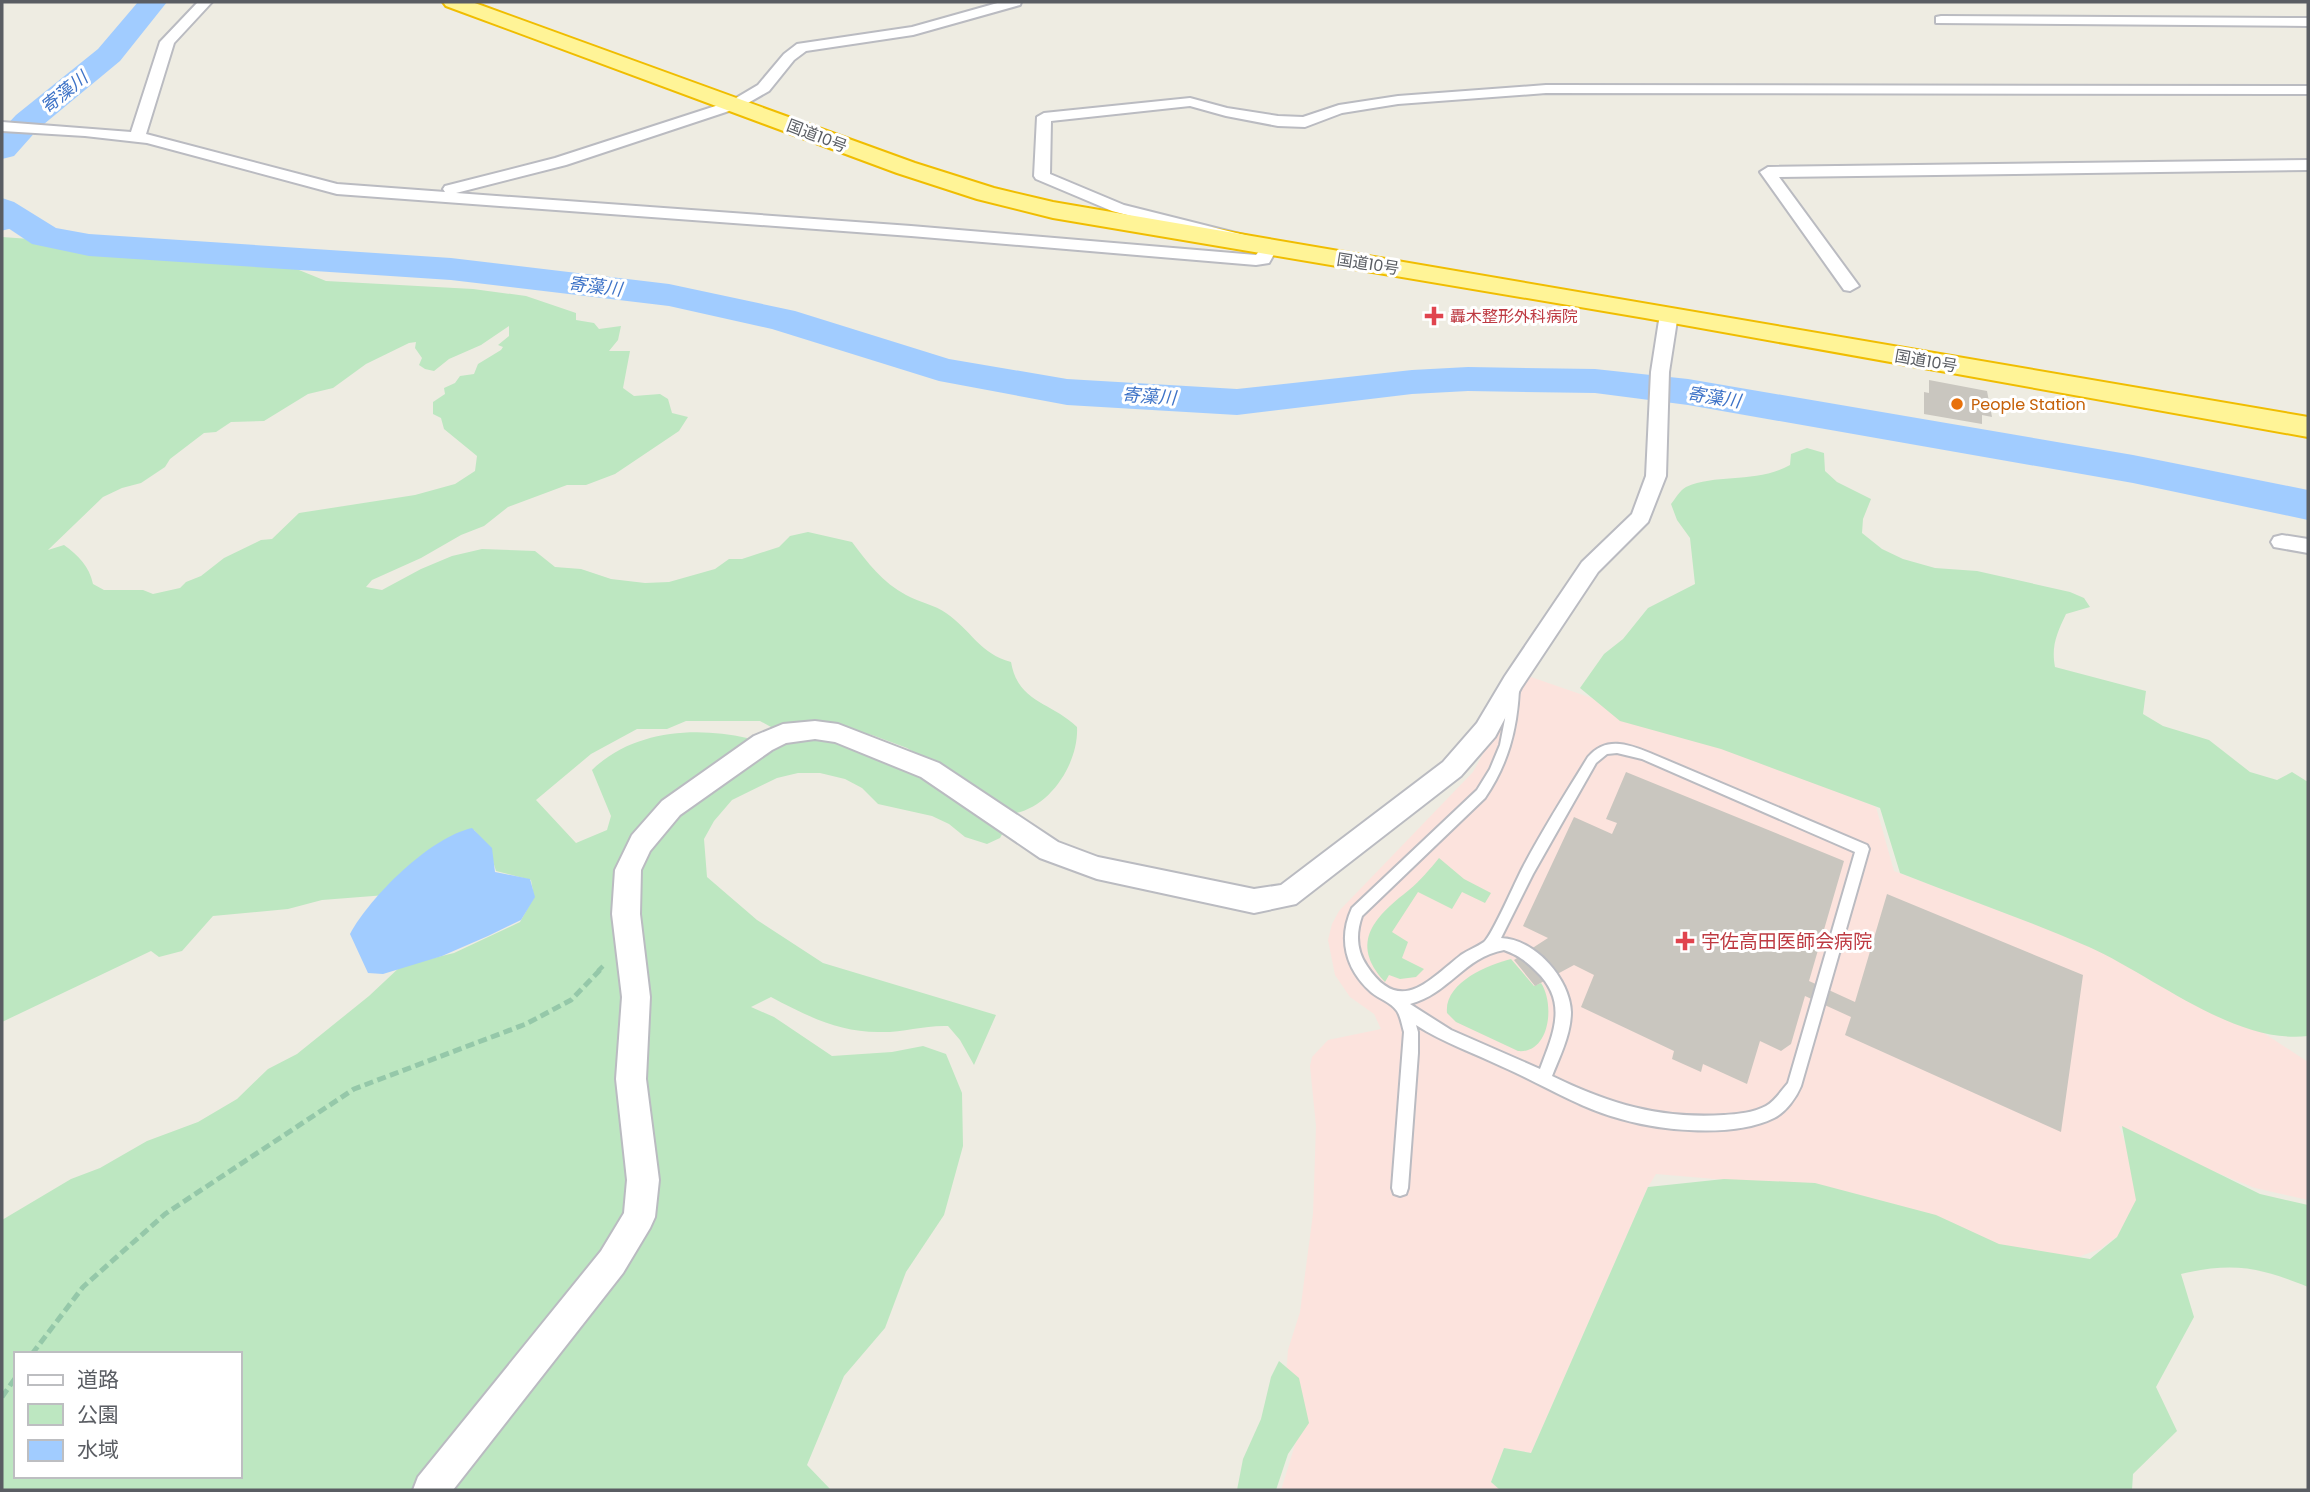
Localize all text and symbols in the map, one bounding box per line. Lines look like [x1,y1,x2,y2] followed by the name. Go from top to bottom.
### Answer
[35,64,94,119] water label: 寄藻川
[783,114,851,158] street label: 国道10号
[1335,248,1401,280] street label: 国道10号
[567,270,625,302] water label: 寄藻川
[1450,305,1578,328] place label: 轟木整形外科病院
[1424,306,1444,326] marker: 轟木整形外科病院
[1893,344,1959,378] street label: 国道10号
[1685,380,1745,414] water label: 寄藻川
[1121,382,1179,410] water label: 寄藻川
[1971,393,2086,416] place label: People Station
[1949,396,1965,412] marker: People Station
[1701,928,1872,955] place label: 宇佐高田医師会病院
[1675,931,1695,951] marker: 宇佐高田医師会病院
[14,1352,242,1478] legend
[77,1365,119,1394] text: 道路
[77,1400,119,1429] text: 公園
[77,1435,119,1464] text: 水域

